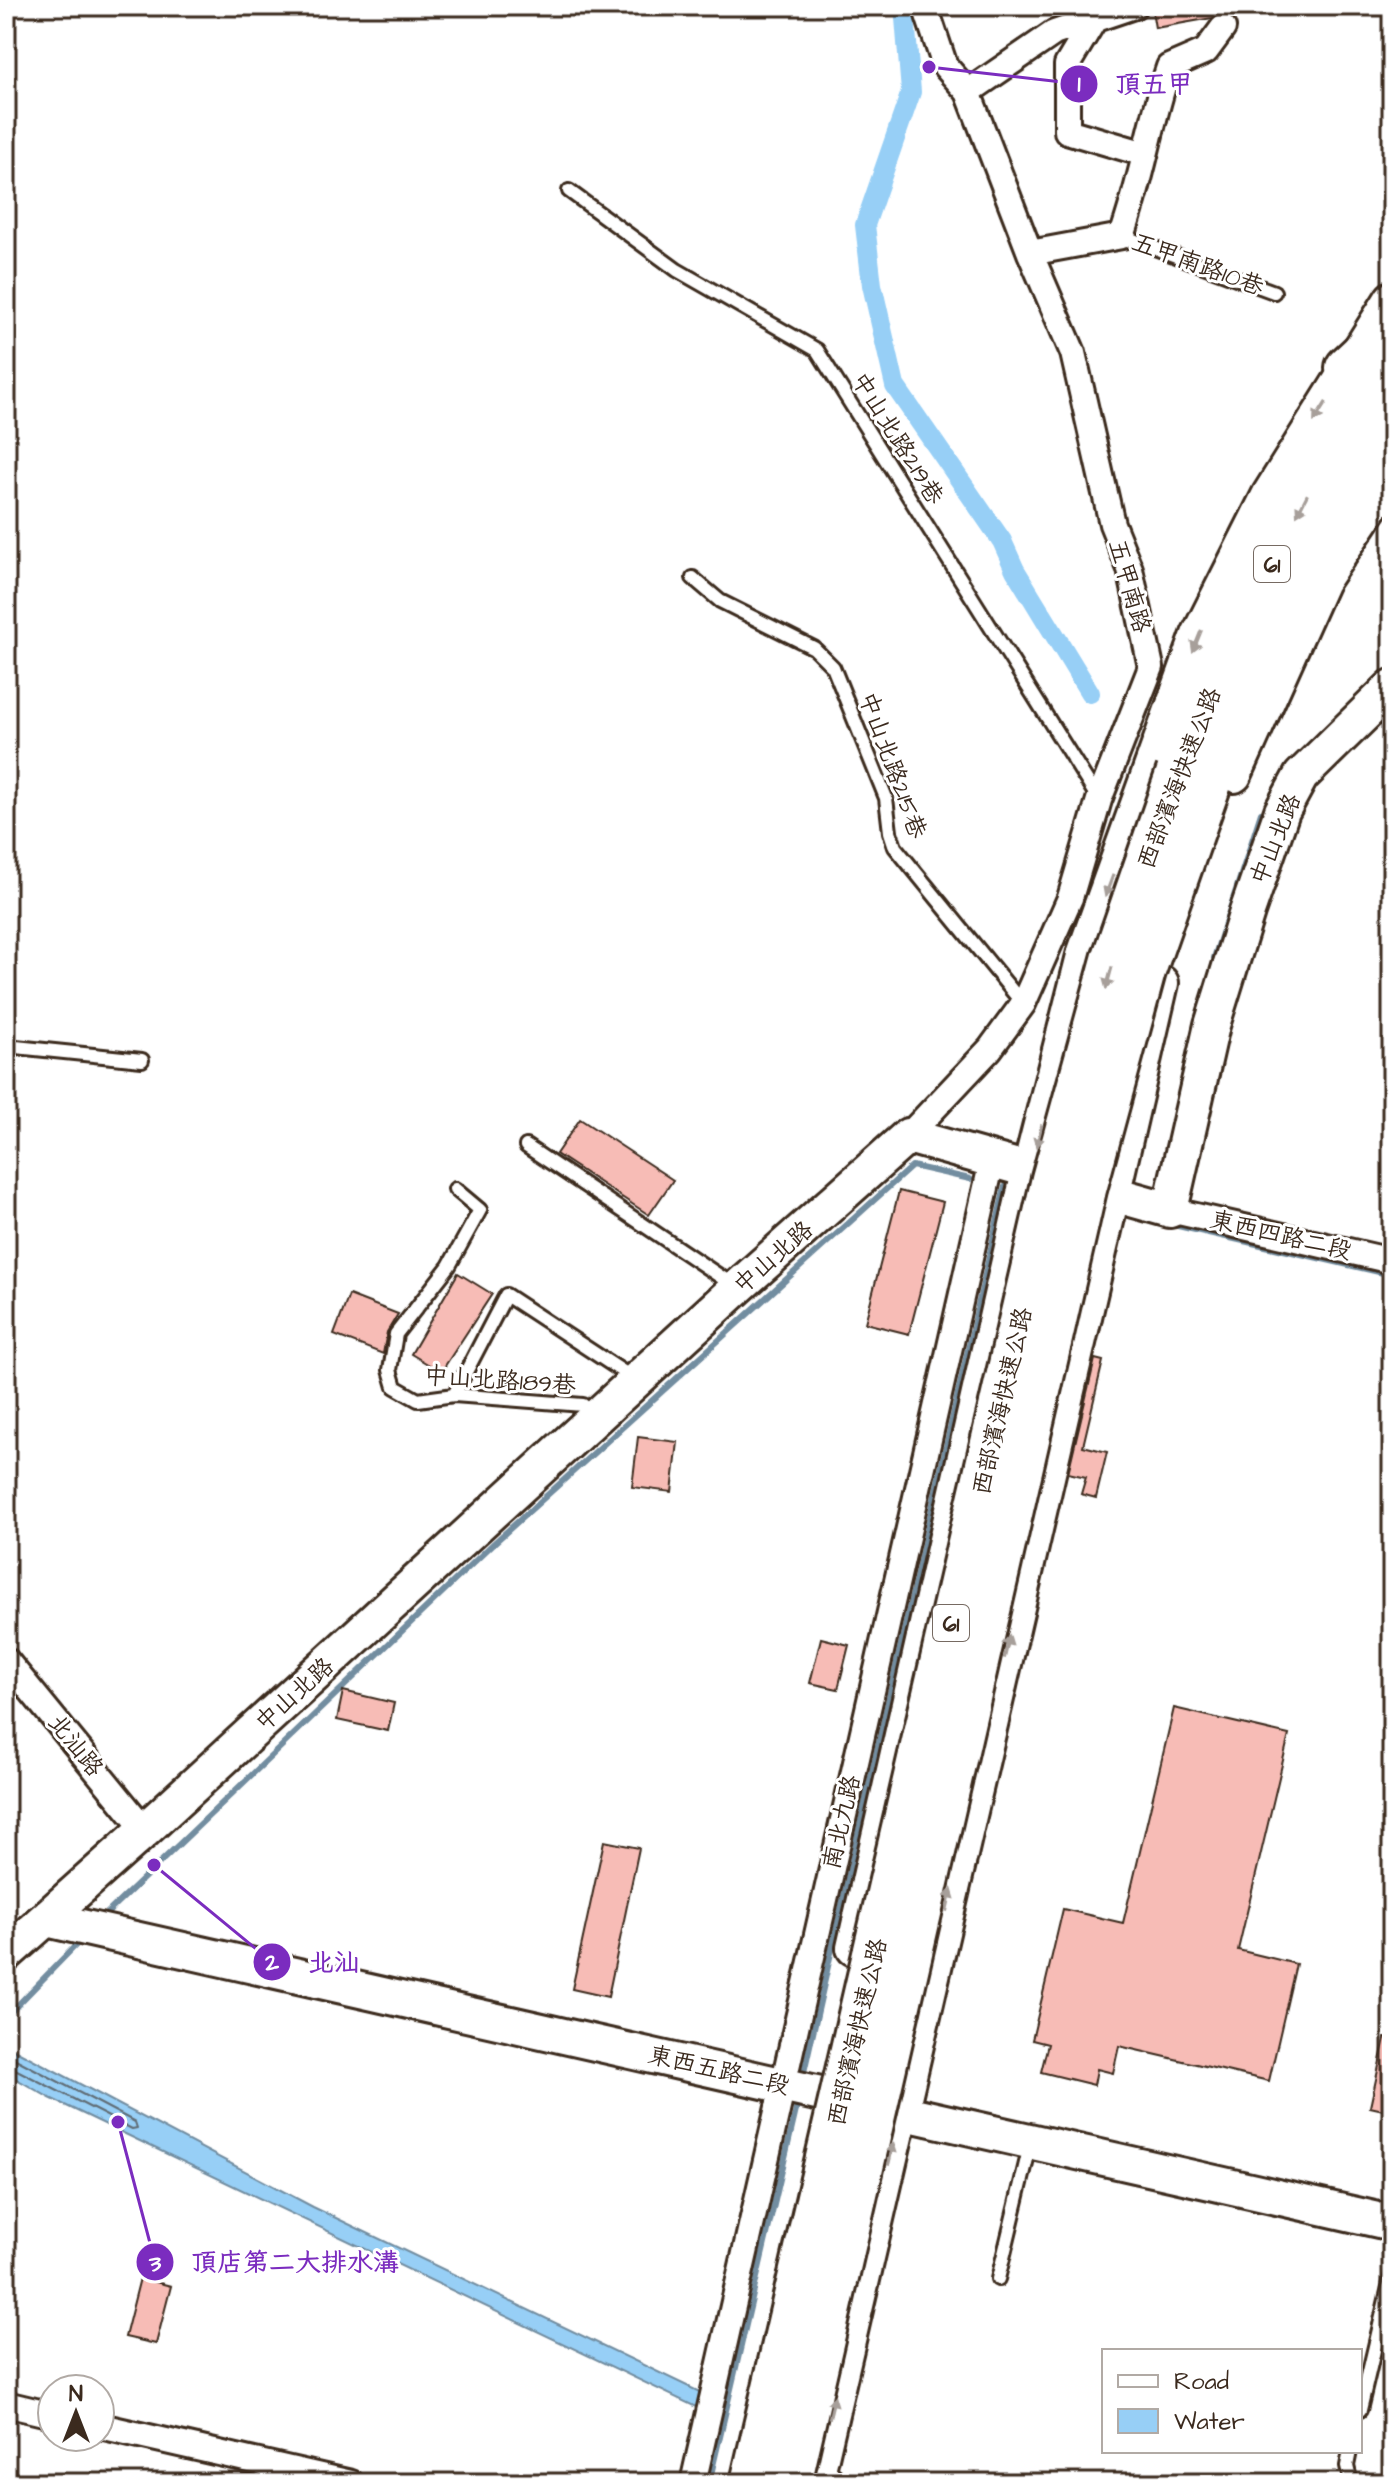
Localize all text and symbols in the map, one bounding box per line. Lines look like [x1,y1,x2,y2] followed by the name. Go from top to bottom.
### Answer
[1059,59,1209,109] callout: 頂五甲
[1115,67,1193,103] text: 頂五甲
[1077,68,1081,102] text: 1
[1127,225,1268,305] street label: 五甲南路10巷
[843,366,951,511] street label: 中山北路219巷
[1314,401,1328,423] one-way arrow
[1295,493,1308,516] one-way arrow
[1099,535,1159,637] street label: 五甲南路
[1254,546,1290,582] road number: 61
[1190,629,1203,653] one-way arrow
[1130,683,1230,874] street label: 西部濱海快速公路
[850,687,934,843] street label: 中山北路215巷
[1242,789,1310,890] street label: 中山北路
[1102,874,1115,898] one-way arrow
[1102,966,1115,990] one-way arrow
[1032,1123,1044,1148] one-way arrow
[1207,1203,1355,1269] street label: 東西四路二段
[726,1213,821,1302] street label: 中山北路
[965,1304,1041,1499] street label: 西部濱海快速公路
[423,1359,577,1403] street label: 中山北路189巷
[933,1605,969,1641] road number: 61
[1001,1634,1014,1659] one-way arrow
[248,1650,342,1739] street label: 中山北路
[39,1707,111,1784] street label: 北汕路
[815,1772,869,1873] street label: 南北九路
[943,1888,956,1913] one-way arrow
[820,1935,896,2130] street label: 西部濱海快速公路
[252,1937,376,1987] callout: 北汕
[308,1945,360,1981] text: 北汕
[264,1946,279,1980] text: 2
[645,2038,793,2104] street label: 東西五路二段
[885,2141,898,2166] one-way arrow
[135,2237,415,2287] callout: 頂店第二大排水溝
[191,2245,399,2281] text: 頂店第二大排水溝
[148,2247,162,2281] text: 3
[1102,2349,1362,2453] legend
[1174,2365,1229,2399] text: Road
[36,2373,116,2453] north arrow
[69,2379,83,2410] text: N
[826,2394,839,2419] one-way arrow
[1174,2405,1245,2439] text: Water

